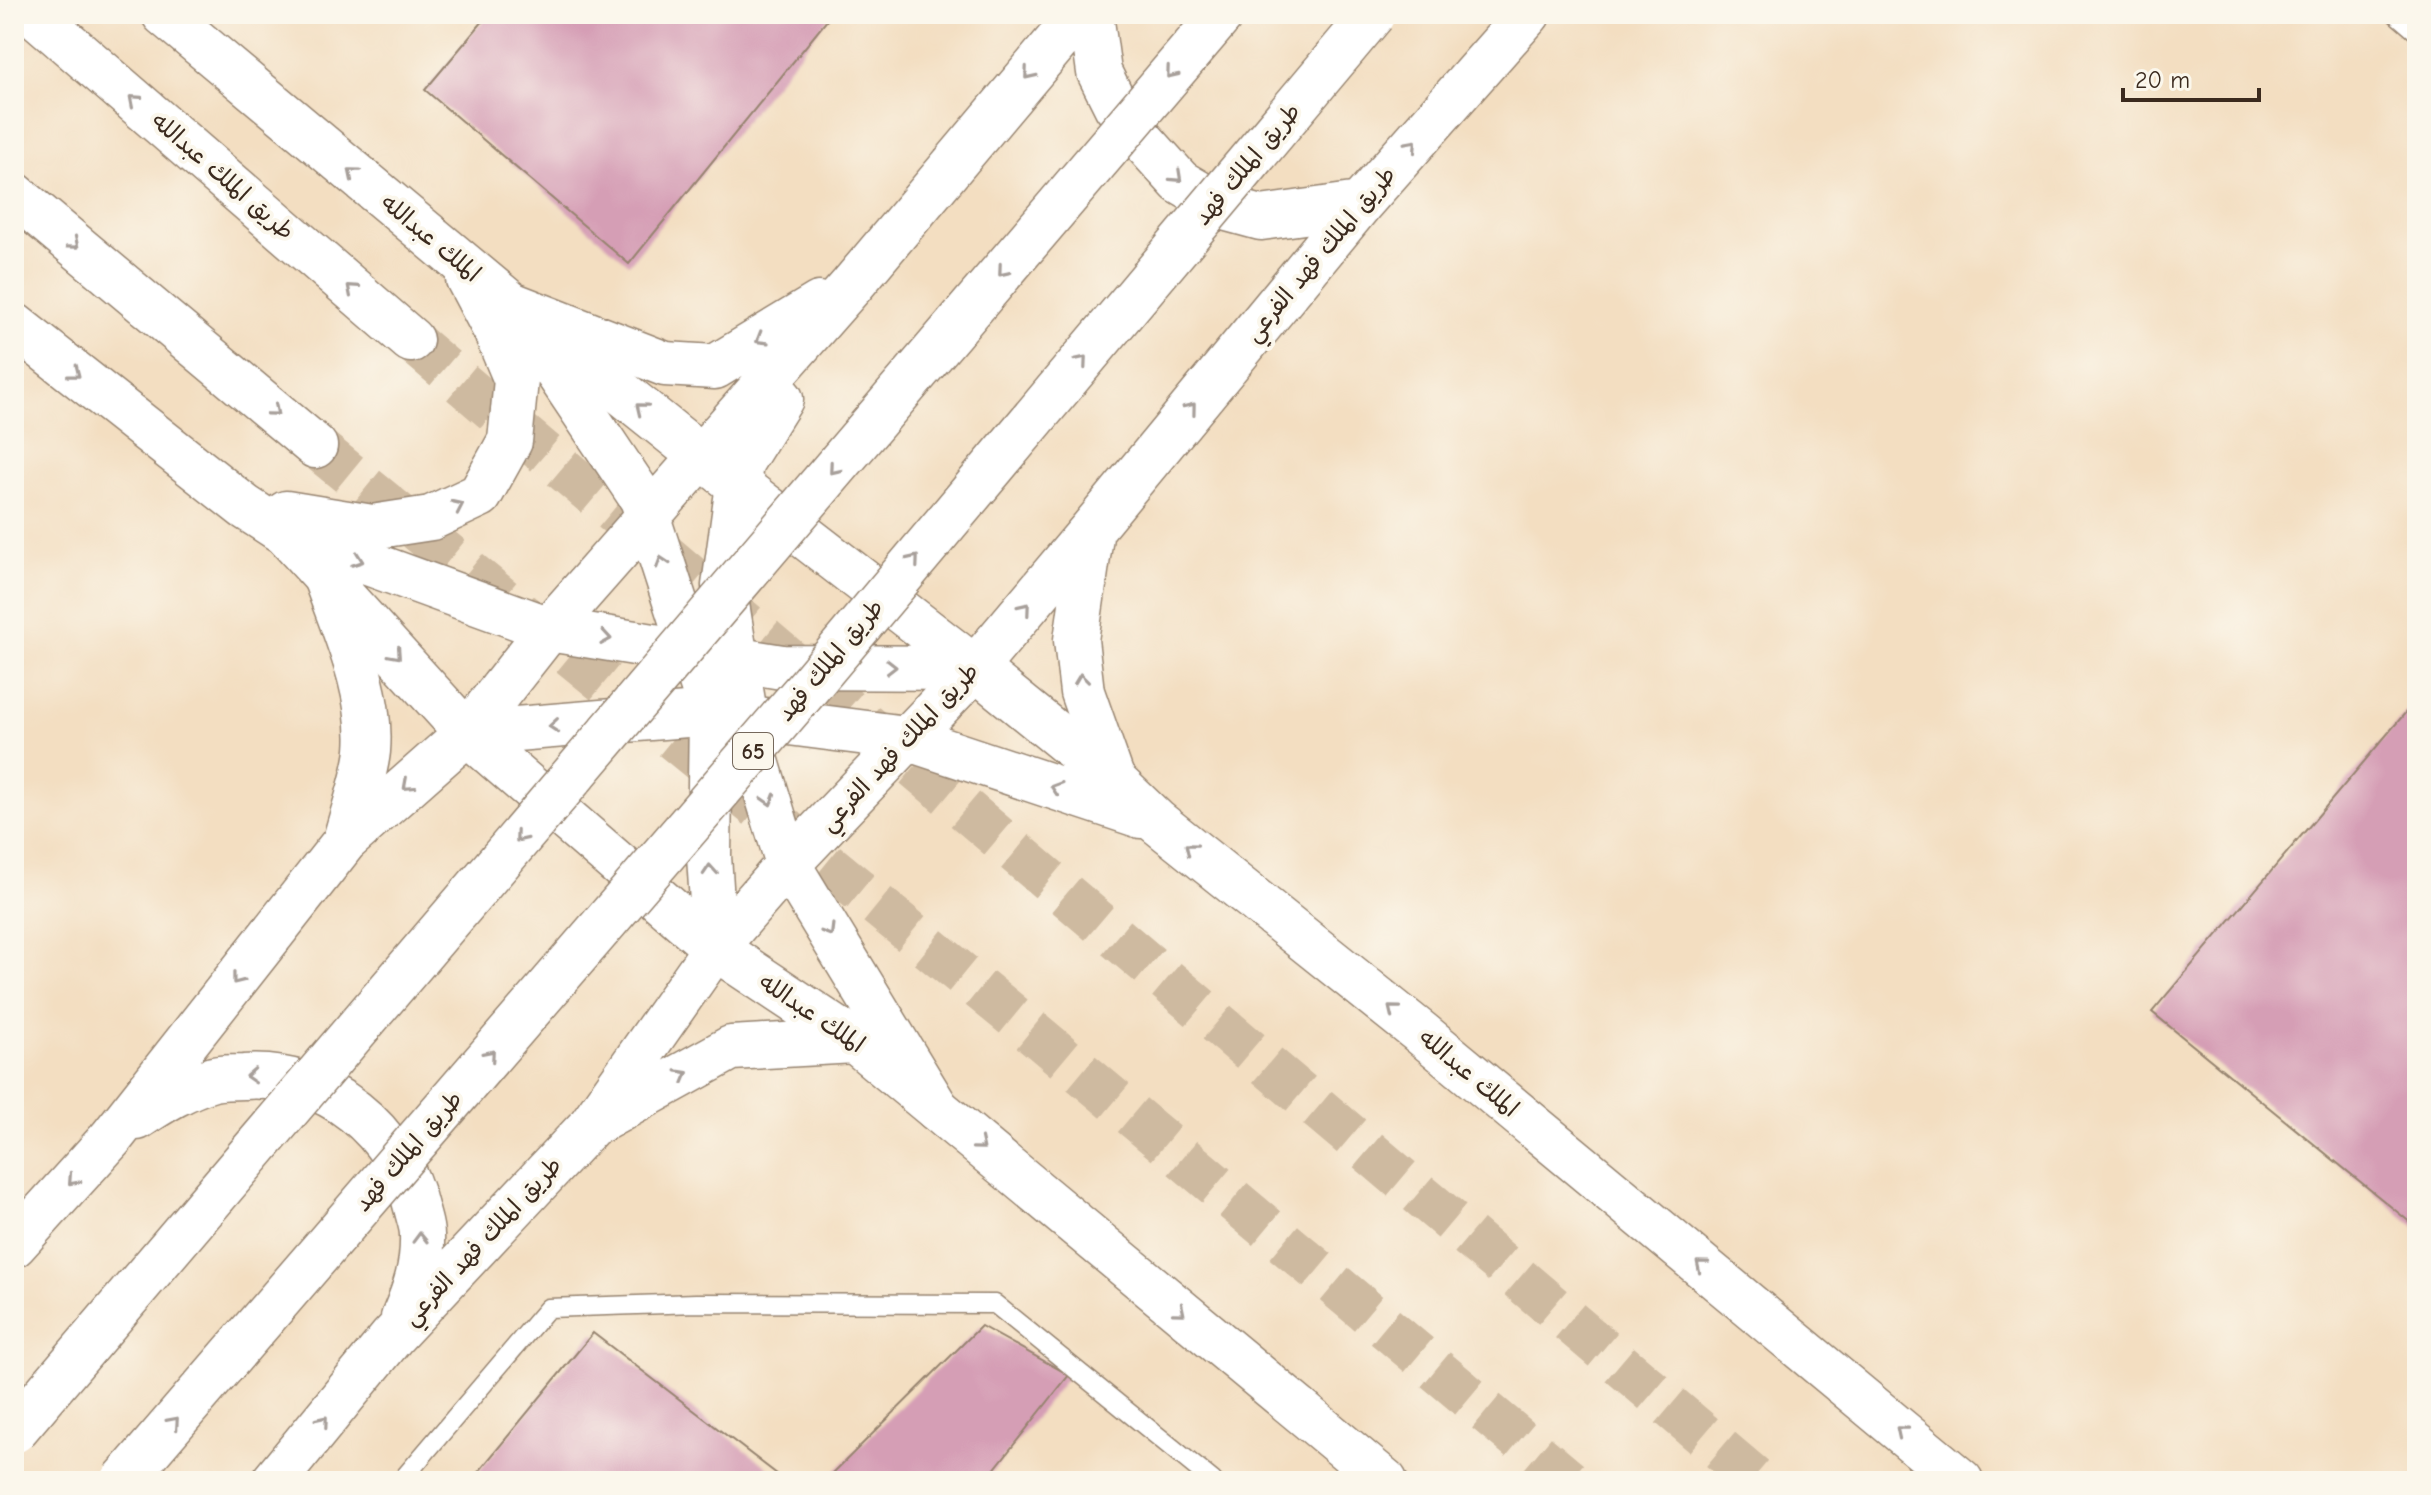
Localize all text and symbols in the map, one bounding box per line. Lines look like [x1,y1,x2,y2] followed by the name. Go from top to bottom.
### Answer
[2123,52,2259,102] scale bar
[1024,64,1039,79] one-way arrow
[1167,64,1181,79] one-way arrow
[2135,66,2190,94] text: 20 m
[129,95,144,110] one-way arrow
[1188,97,1306,231] street label: طريق الملك فهد
[146,106,300,246] street label: طريق الملك عبدالله
[1403,139,1417,154] one-way arrow
[1239,161,1407,352] street label: طريق الملك فهد الفرعي
[1167,167,1182,181] one-way arrow
[348,168,362,183] one-way arrow
[375,188,487,288] street label: الملك عبدالله
[65,234,79,249] one-way arrow
[998,262,1013,277] one-way arrow
[347,284,362,298] one-way arrow
[755,329,770,345] one-way arrow
[1072,356,1087,371] one-way arrow
[66,364,81,378] one-way arrow
[264,401,279,416] one-way arrow
[636,403,650,418] one-way arrow
[1181,403,1196,418] one-way arrow
[829,460,844,474] one-way arrow
[449,500,464,516] one-way arrow
[351,550,365,567] one-way arrow
[904,555,919,570] one-way arrow
[655,556,671,570] one-way arrow
[771,593,889,727] street label: طريق الملك فهد
[1015,603,1030,618] one-way arrow
[599,629,612,646] one-way arrow
[386,645,400,660] one-way arrow
[814,657,989,842] street label: طريق الملك فهد الفرعي
[885,658,898,676] one-way arrow
[1072,673,1089,686] one-way arrow
[547,717,560,734] one-way arrow
[733,733,773,769] road number: 65
[403,775,418,789] one-way arrow
[1049,781,1063,797] one-way arrow
[760,793,776,807] one-way arrow
[515,828,530,843] one-way arrow
[1185,843,1199,858] one-way arrow
[702,863,719,876] one-way arrow
[819,922,834,937] one-way arrow
[754,967,870,1059] street label: الملك عبدالله
[232,970,246,985] one-way arrow
[1388,1005,1402,1020] one-way arrow
[1413,1023,1525,1123] street label: الملك عبدالله
[480,1050,495,1065] one-way arrow
[244,1068,256,1085] one-way arrow
[674,1069,688,1085] one-way arrow
[348,1085,468,1217] street label: طريق الملك فهد
[971,1135,985,1150] one-way arrow
[397,1151,572,1336] street label: طريق الملك فهد الفرعي
[68,1171,82,1186] one-way arrow
[411,1231,429,1243] one-way arrow
[1696,1260,1710,1275] one-way arrow
[1171,1301,1185,1316] one-way arrow
[313,1416,328,1430] one-way arrow
[164,1417,179,1431] one-way arrow
[1896,1426,1910,1441] one-way arrow

